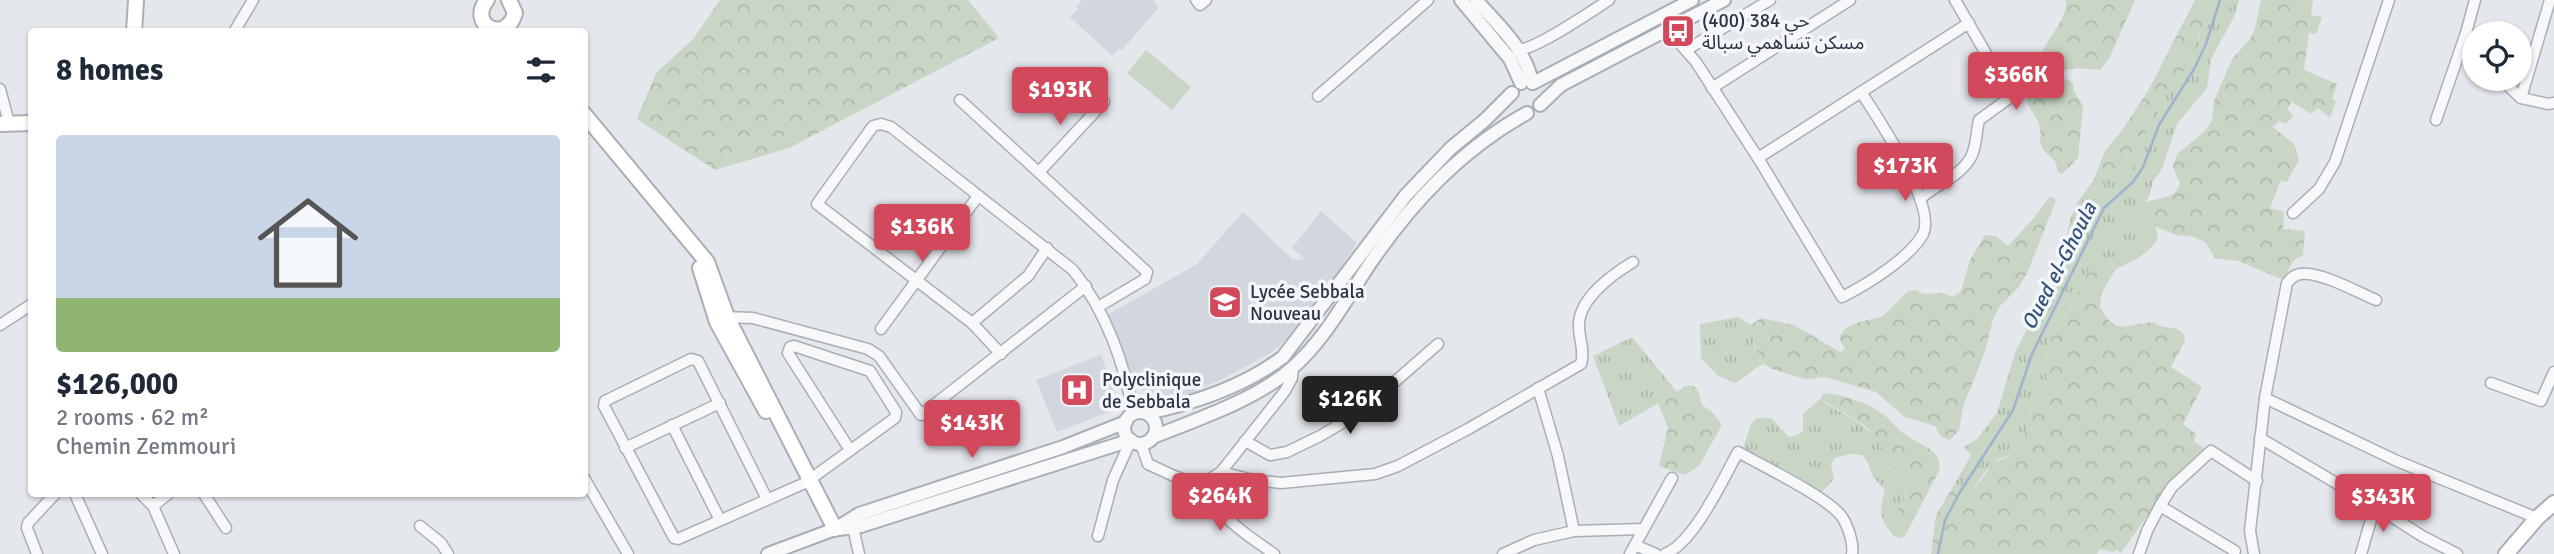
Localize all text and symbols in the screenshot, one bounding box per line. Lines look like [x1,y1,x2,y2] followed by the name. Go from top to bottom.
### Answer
[1702,9,1864,57] place label: حي 384 (400) مسكن تساهمي سبالة
[1659,12,1697,50] bus stop icon: حي 384 (400) مسكن تساهمي سبالة
[2462,21,2532,91] map controls
[2462,21,2532,91] button: locate
[522,51,560,89] icon: filters
[56,52,163,89] text: 8 homes
[1967,52,2065,112] pin: $366K
[1984,60,2048,89] text: $366K
[1011,68,1109,127] pin: $193K
[1028,75,1092,104] text: $193K
[1856,144,1954,203] pin: $173K
[1873,151,1937,180] text: $173K
[245,180,371,306] icon: home
[2016,197,2103,334] water label: Oued el-Ghoula
[873,204,971,264] pin: $136K
[890,212,954,241] text: $136K
[1250,280,1365,326] place label: Lycée Sebbala Nouveau
[1206,283,1244,321] school or university icon: Lycée Sebbala Nouveau
[56,366,178,403] text: $126,000
[1102,368,1201,414] place label: Polyclinique de Sebbala
[1058,371,1096,409] hospital icon: Polyclinique de Sebbala
[1301,376,1399,436] pin: $126K
[1318,384,1382,413] text: $126K
[923,400,1021,460] pin: $143K
[56,403,209,432] text: 2 rooms · 62 m²
[940,408,1004,437] text: $143K
[56,432,236,461] text: Chemin Zemmouri
[1171,474,1269,533] pin: $264K
[2334,475,2432,534] pin: $343K
[1188,481,1252,510] text: $264K
[2351,482,2415,511] text: $343K

